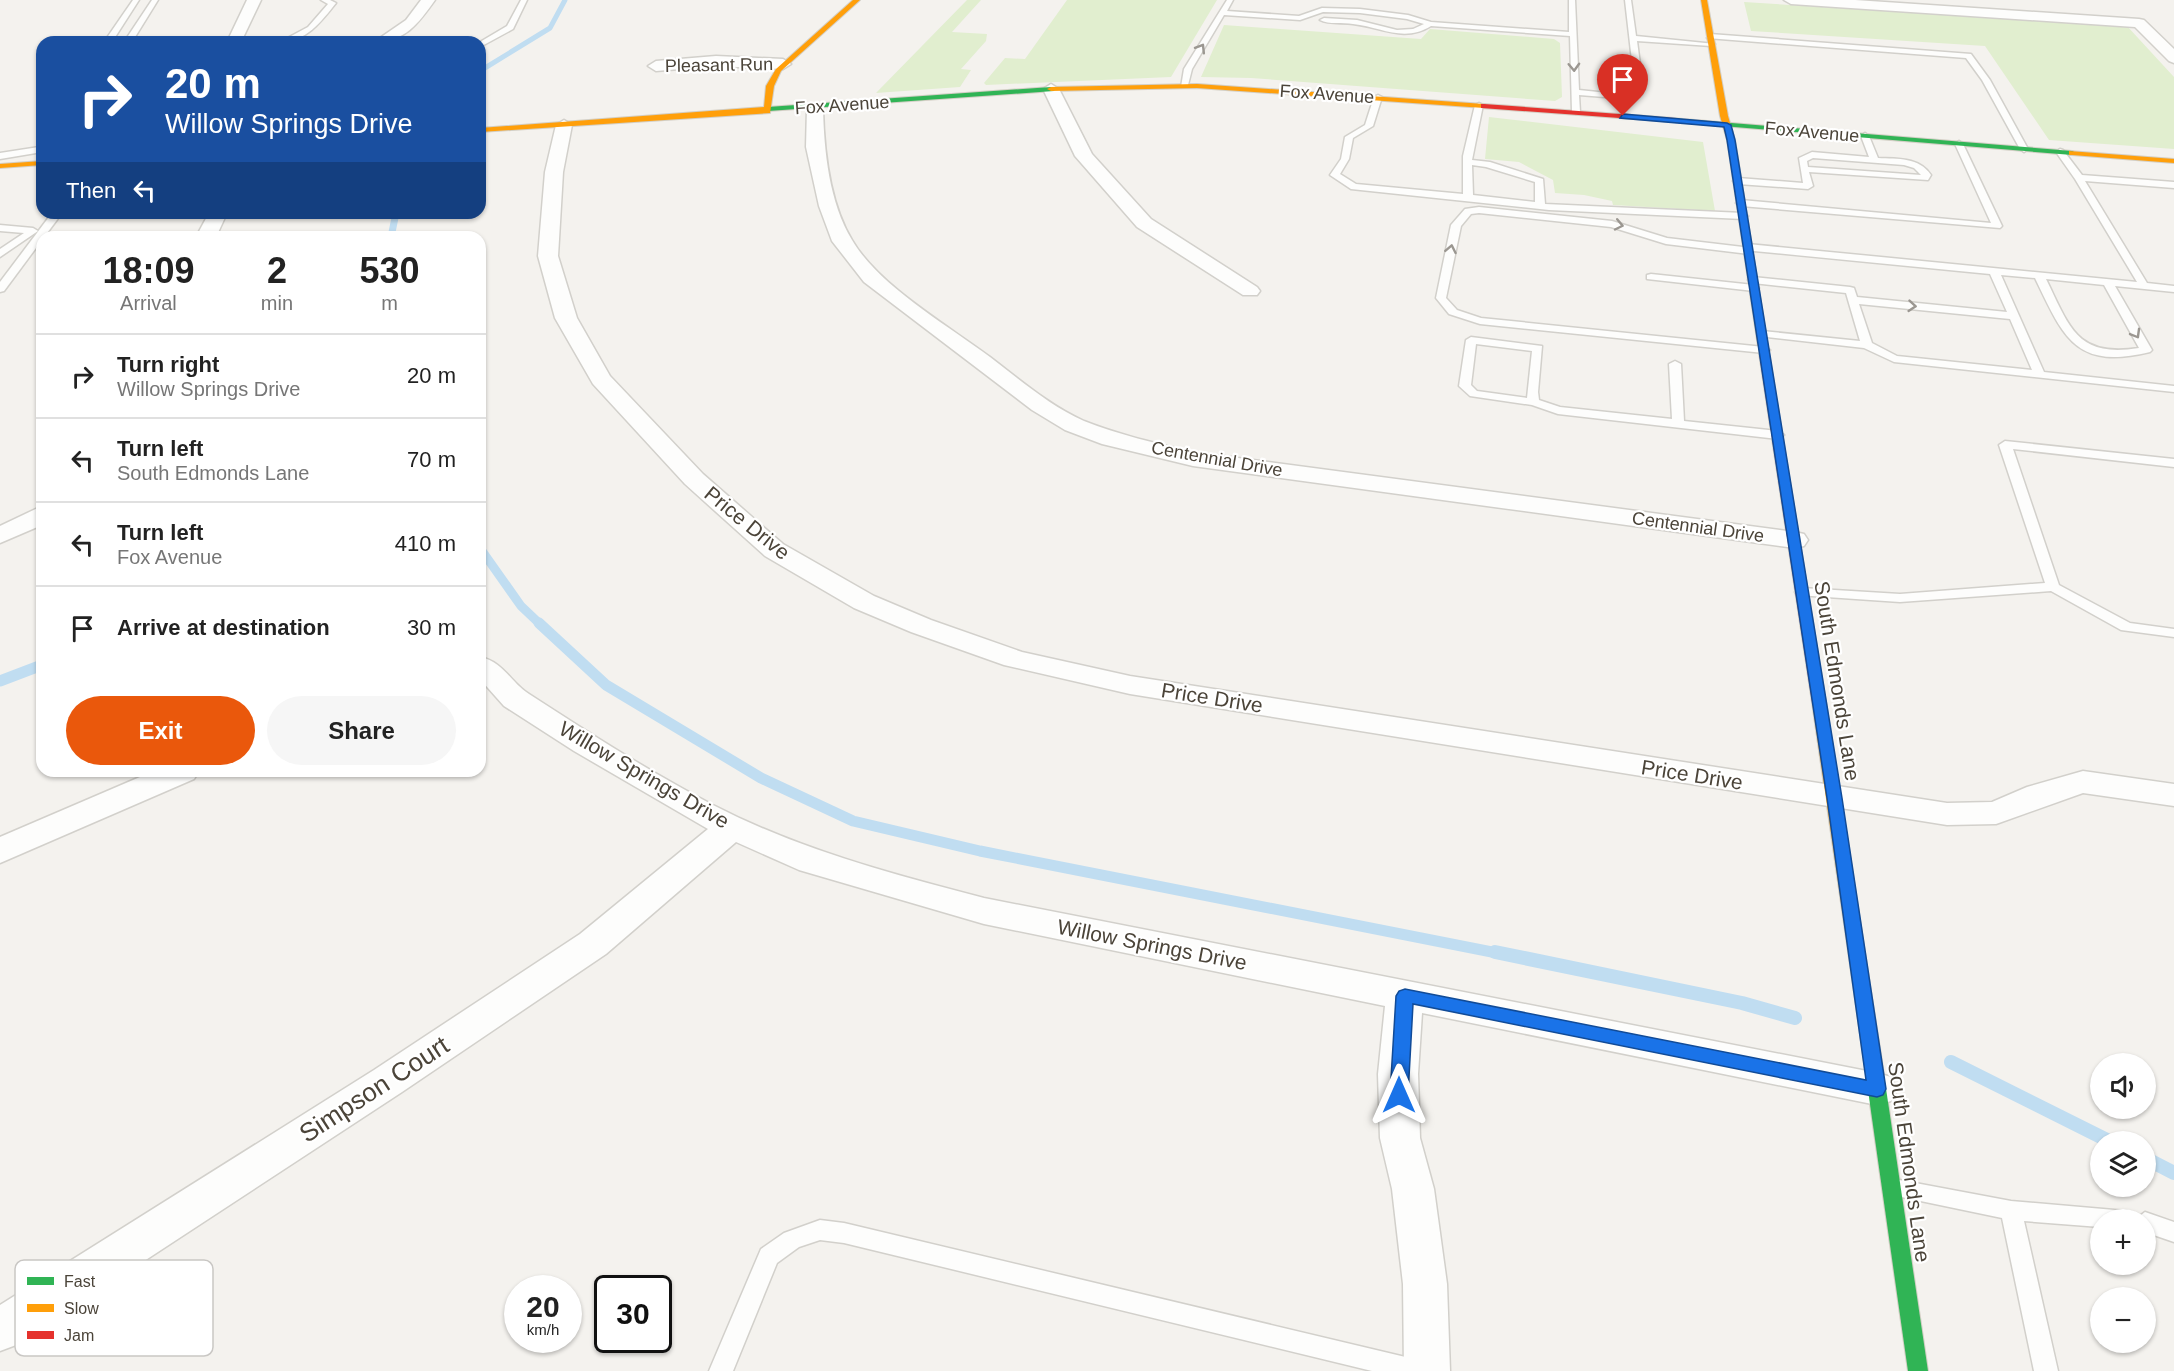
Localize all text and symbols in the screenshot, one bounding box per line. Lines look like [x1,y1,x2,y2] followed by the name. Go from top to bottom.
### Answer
[1194,44,1206,54] one-way arrow
[665,54,773,76] street label: Pleasant Run
[1597,54,1648,116] pin
[66,60,144,138] icon: right
[165,60,261,107] text: 20 m
[1568,63,1580,72] one-way arrow
[1606,63,1639,96] icon: arrive
[1279,81,1375,107] street label: Fox Avenue
[794,92,890,118] street label: Fox Avenue
[165,109,413,139] text: Willow Springs Drive
[1764,118,1860,146] street label: Fox Avenue
[128,174,161,207] icon: left
[66,178,116,203] text: Then
[1614,218,1624,231] one-way arrow
[1444,245,1457,255] one-way arrow
[102,250,194,291] text: 18:09
[267,250,287,291] text: 2
[359,250,420,291] text: 530
[120,292,177,314] text: Arrival
[261,292,293,314] text: min
[381,292,398,314] text: m
[1907,299,1917,312] one-way arrow
[2129,328,2141,338] one-way arrow
[117,352,219,377] text: Turn right
[66,360,99,393] icon: right
[407,363,456,388] text: 20 m
[117,378,300,400] text: Willow Springs Drive
[117,436,203,461] text: Turn left
[1150,438,1284,480] street label: Centennial Drive
[66,444,99,477] icon: left
[407,447,456,472] text: 70 m
[117,462,309,484] text: South Edmonds Lane
[700,481,794,564] street label: Price Drive
[1631,508,1765,546] street label: Centennial Drive
[117,520,203,545] text: Turn left
[66,528,99,561] icon: left
[395,531,456,556] text: 410 m
[117,546,222,568] text: Fox Avenue
[1810,579,1865,782] street label: South Edmonds Lane
[66,612,99,645] icon: arrive
[117,615,330,640] text: Arrive at destination
[407,615,456,640] text: 30 m
[1160,678,1265,717] street label: Price Drive
[66,696,255,765] button: Exit
[267,696,456,765] button: Share
[555,716,733,833] street label: Willow Springs Drive
[1640,755,1745,794] street label: Price Drive
[1055,915,1249,974] street label: Willow Springs Drive
[294,1029,455,1148] street label: Simpson Court
[2090,1053,2156,1353] map controls
[2090,1053,2156,1119] button: sound
[1884,1060,1935,1264] street label: South Edmonds Lane
[1367,1063,1431,1127] position arrow
[2090,1131,2156,1197] button: layers
[2090,1209,2156,1275] button: +
[15,1260,213,1356] legend
[64,1273,96,1290] text: Fast
[594,1275,672,1353] speed limit sign: 30
[2090,1287,2156,1353] button: −
[526,1290,560,1323] text: 20
[64,1300,99,1317] text: Slow
[527,1321,559,1338] text: km/h
[64,1327,94,1344] text: Jam

